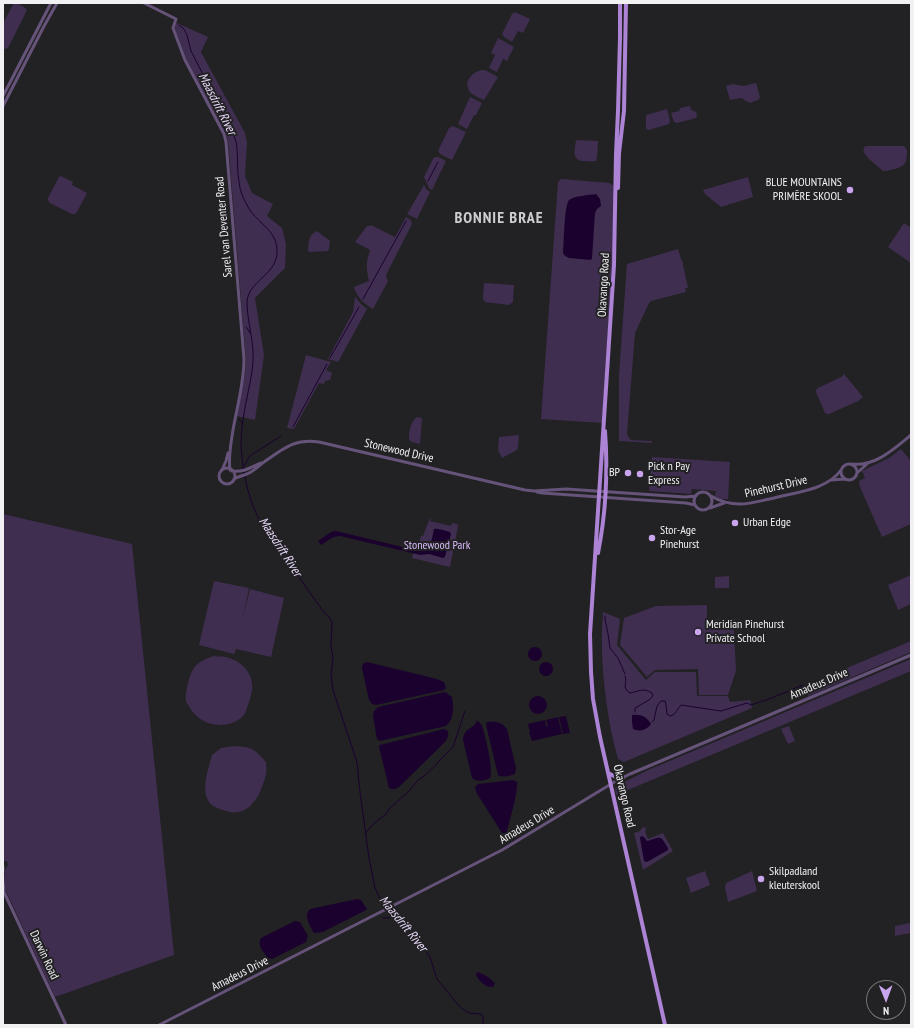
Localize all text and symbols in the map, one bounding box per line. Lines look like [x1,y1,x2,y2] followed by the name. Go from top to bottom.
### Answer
[195,70,239,138] water label: Maasdrift River
[212,176,236,278] street label: Sarel van Deventer Road
[766,176,842,204] place label: BLUE MOUNTAINS PRIMÊRE SKOOL
[845,185,855,195] marker: BLUE MOUNTAINS PRIMÊRE SKOOL
[454,208,544,228] district label: BONNIE BRAE
[595,253,613,317] street label: Okavango Road
[363,436,435,466] street label: Stonewood Drive
[648,460,690,488] place label: Pick n Pay Express
[609,466,620,480] place label: BP
[623,468,633,478] marker: BP
[635,469,645,479] marker: Pick n Pay Express
[743,473,809,501] street label: Pinehurst Drive
[255,514,305,580] water label: Maasdrift River
[743,516,791,530] place label: Urban Edge
[730,518,740,528] marker: Urban Edge
[660,524,699,552] place label: Stor-Age Pinehurst
[647,533,657,543] marker: Stor-Age Pinehurst
[404,539,470,553] park label: Stonewood Park
[706,618,784,646] place label: Meridian Pinehurst Private School
[693,627,703,637] marker: Meridian Pinehurst Private School
[788,665,850,703] street label: Amadeus Drive
[610,763,638,829] street label: Okavango Road
[497,803,557,847] street label: Amadeus Drive
[769,865,820,893] place label: Skilpadland kleuterskool
[756,874,766,884] marker: Skilpadland kleuterskool
[376,893,430,955] water label: Maasdrift River
[26,928,62,982] street label: Darwin Road
[209,953,271,995] street label: Amadeus Drive
[866,980,906,1020] north arrow
[883,1004,889,1018] text: N

